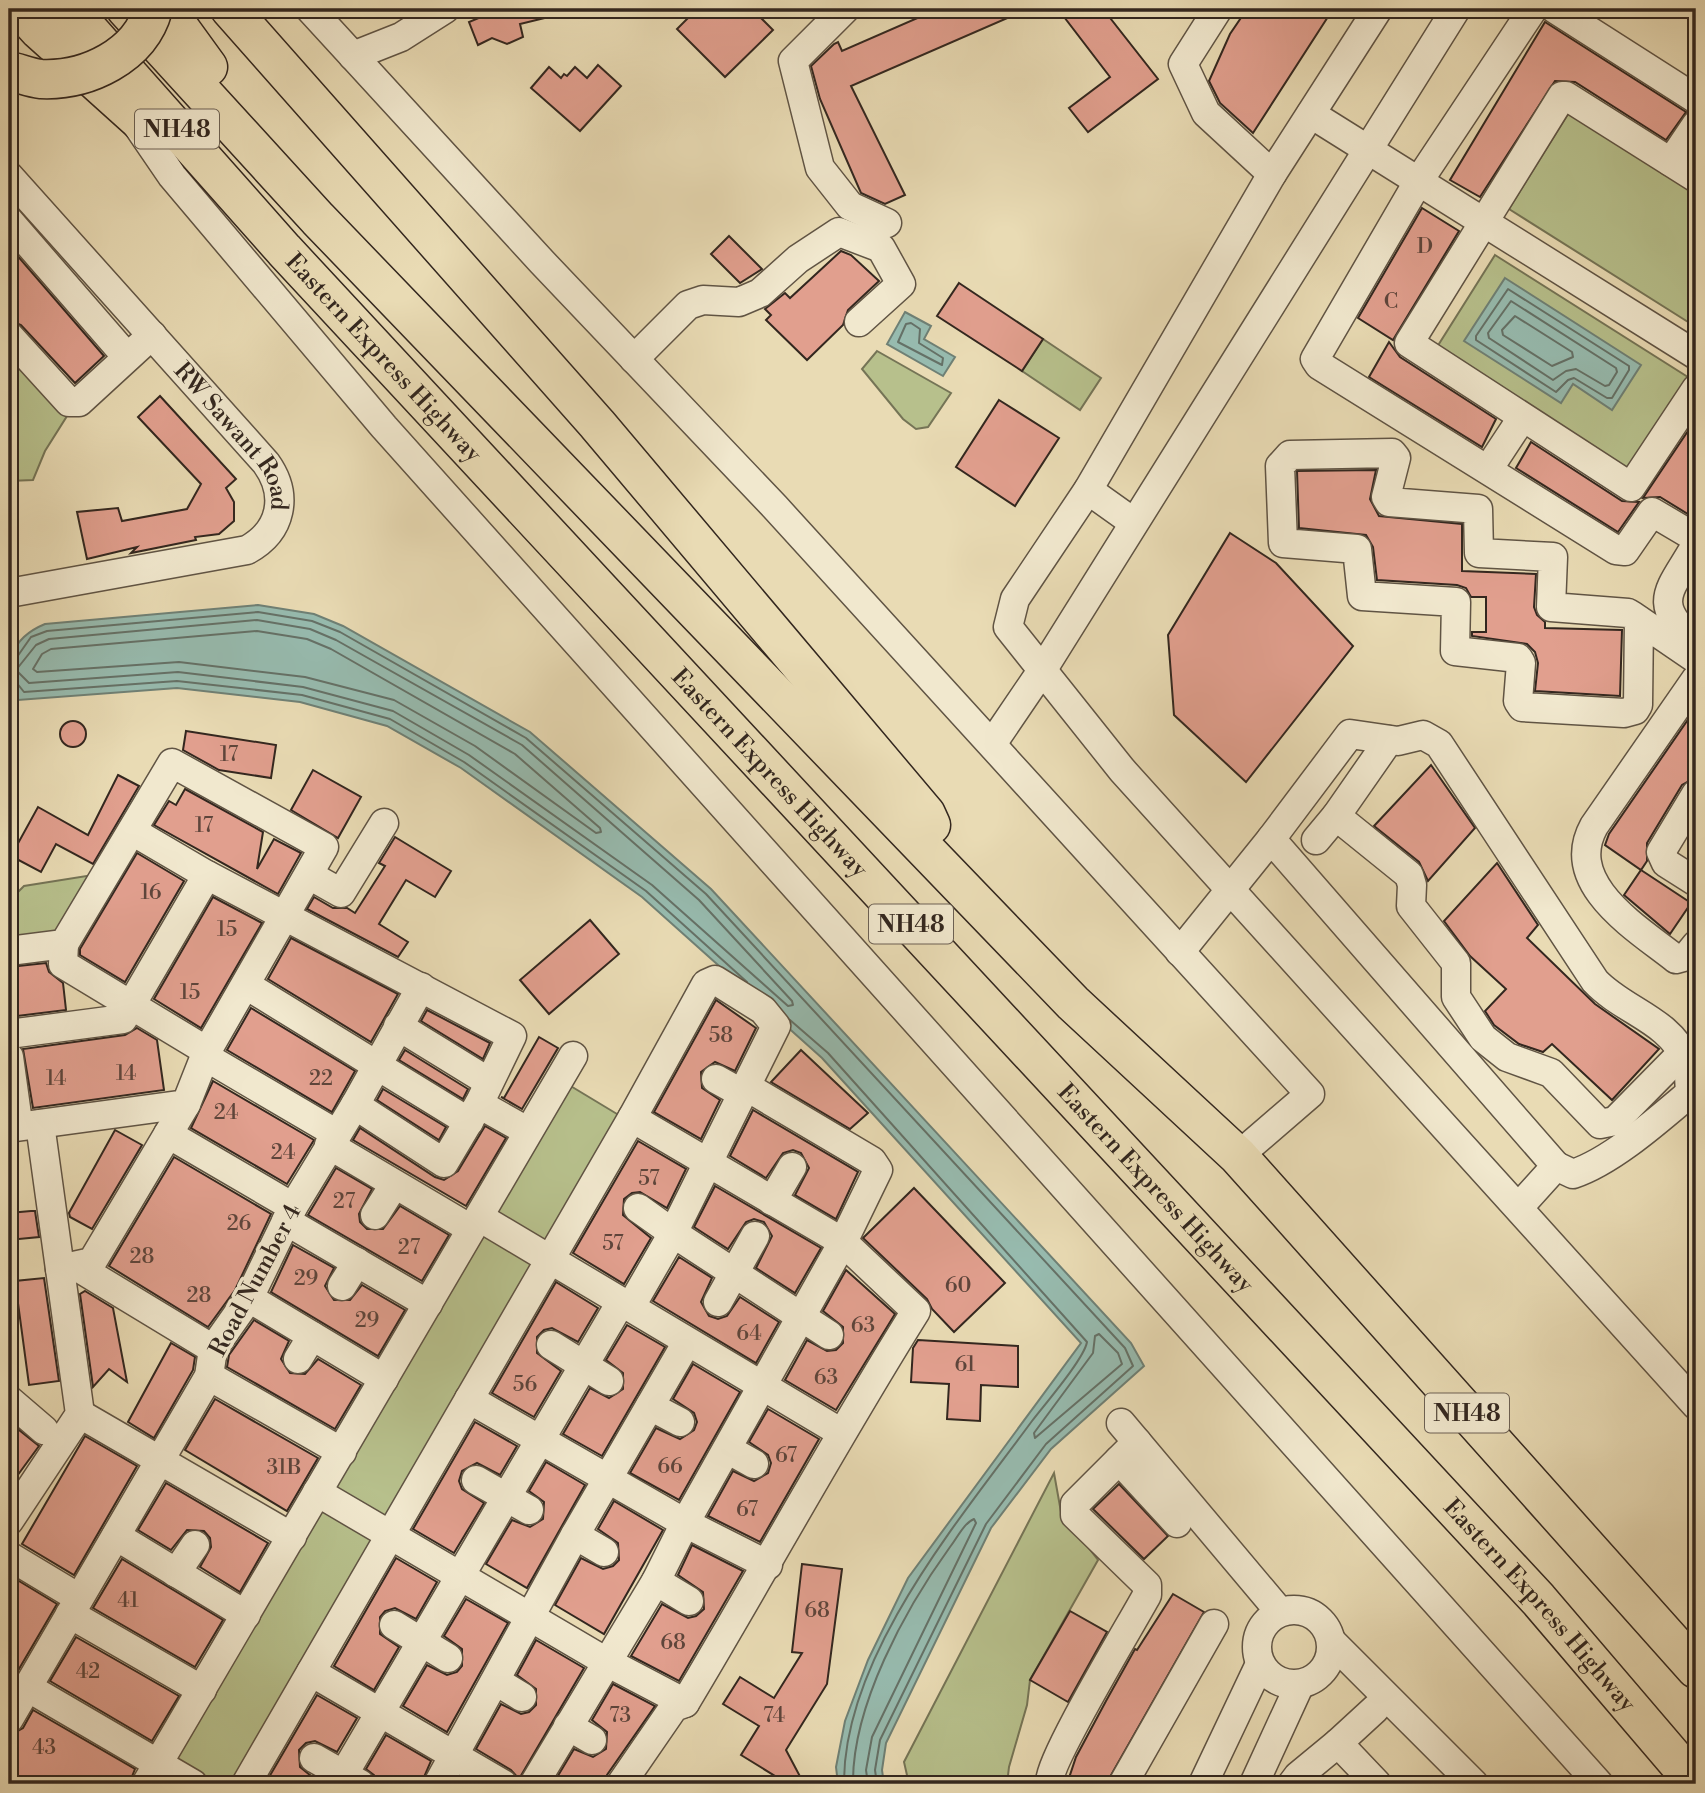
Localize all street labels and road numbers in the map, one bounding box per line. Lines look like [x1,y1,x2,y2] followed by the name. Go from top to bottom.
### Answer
[135,110,219,148] road number: NH48
[279,247,488,469] street label: Eastern Express Highway
[167,356,294,511] street label: RW Sawant Road
[665,663,874,885] street label: Eastern Express Highway
[869,904,953,944] road number: NH48
[1051,1078,1260,1300] street label: Eastern Express Highway
[203,1199,309,1362] street label: Road Number 4
[1425,1394,1509,1432] road number: NH48
[1437,1493,1642,1719] street label: Eastern Express Highway

